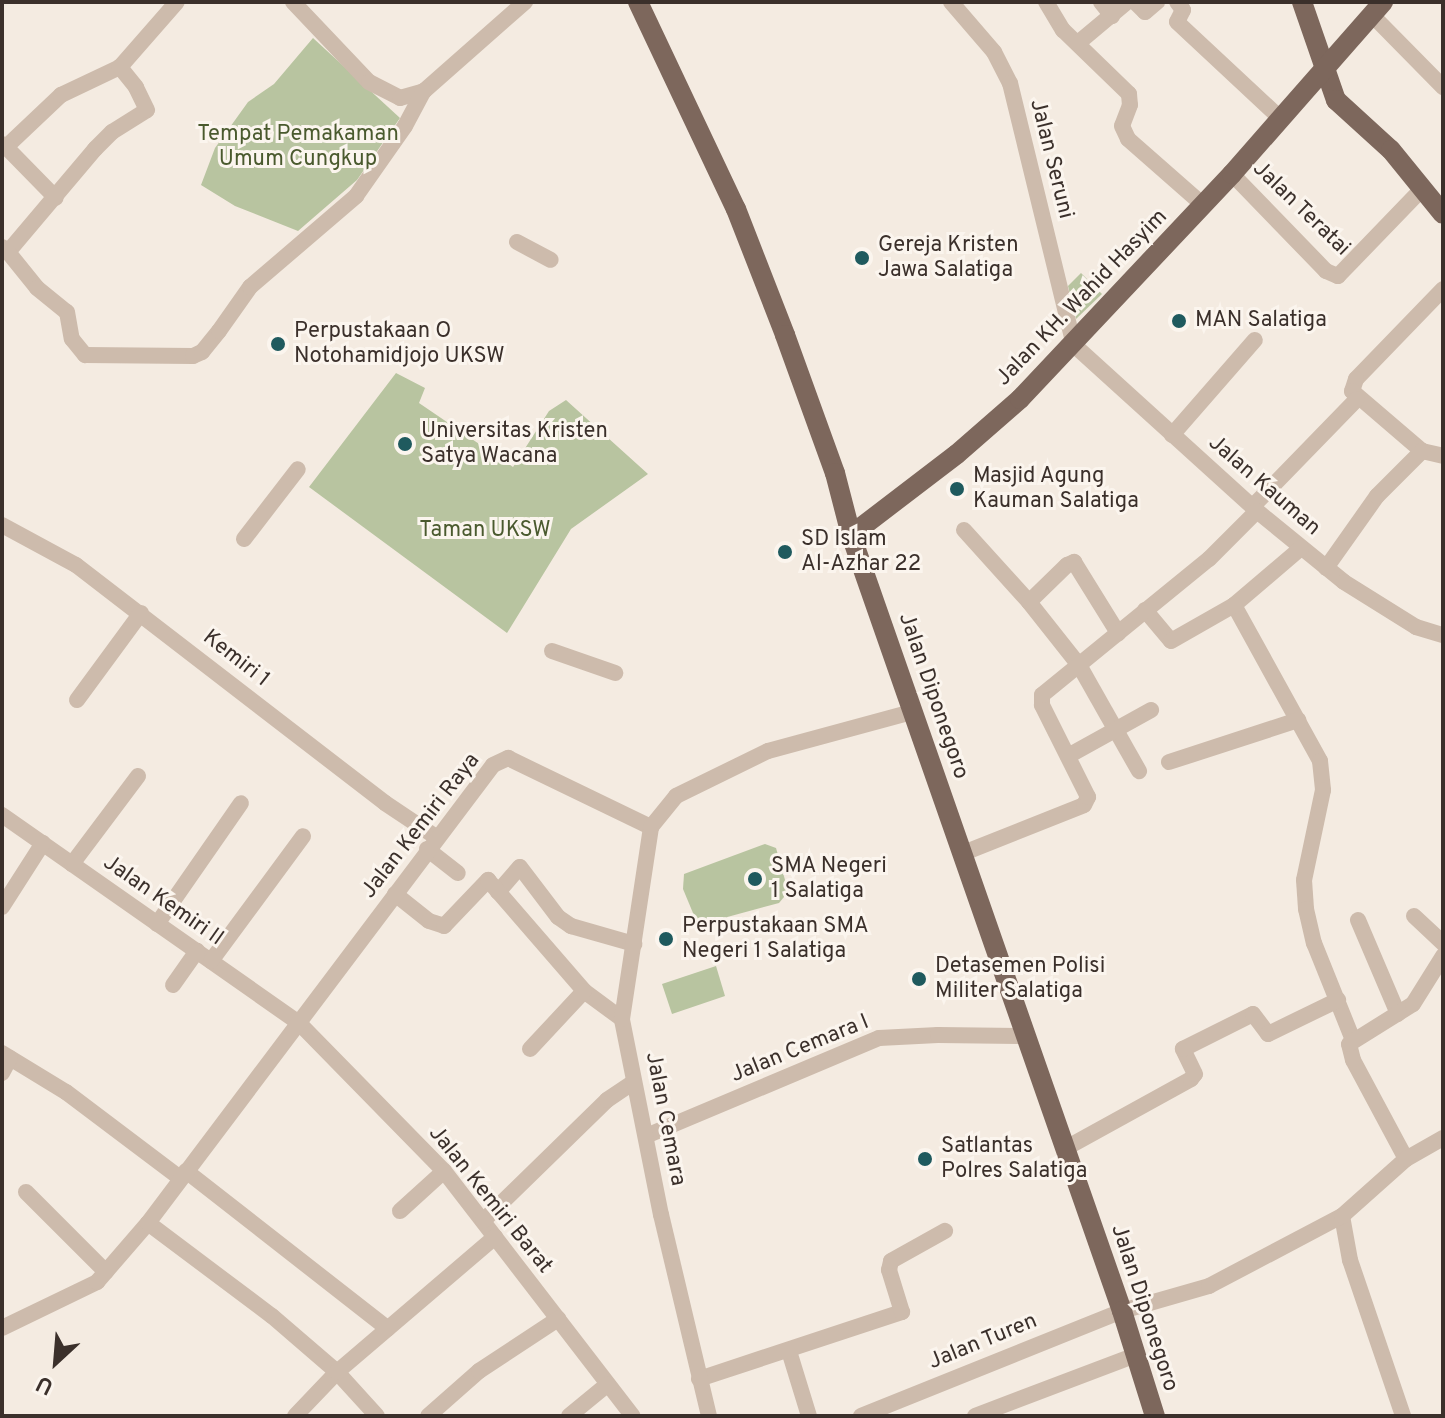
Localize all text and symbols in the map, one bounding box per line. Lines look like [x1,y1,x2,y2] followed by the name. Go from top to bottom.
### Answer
[1023,96,1079,222] street label: Jalan Seruni
[197,121,399,172] park label: Tempat Pemakaman Umum Cungkup
[1246,156,1356,262] street label: Jalan Teratai
[991,204,1173,392] street label: Jalan KH. Wahid Hasyim
[878,232,1019,284] place label: Gereja Kristen Jawa Salatiga
[853,249,871,267] marker: Gereja Kristen Jawa Salatiga
[1195,308,1327,334] place label: MAN Salatiga
[1170,312,1188,330] marker: MAN Salatiga
[294,318,505,370] place label: Perpustakaan O Notohamidjojo UKSW
[269,335,287,353] marker: Perpustakaan O Notohamidjojo UKSW
[421,418,608,470] place label: Universitas Kristen Satya Wacana
[1202,430,1326,542] street label: Jalan Kauman
[396,435,414,453] marker: Universitas Kristen Satya Wacana
[973,463,1139,514] place label: Masjid Agung Kauman Salatiga
[948,480,966,498] marker: Masjid Agung Kauman Salatiga
[419,518,551,544] park label: Taman UKSW
[801,526,921,578] place label: SD Islam Al-Azhar 22
[776,543,794,561] marker: SD Islam Al-Azhar 22
[892,609,974,783] street label: Jalan Diponegoro
[197,625,275,693] street label: Kemiri 1
[356,748,486,904] street label: Jalan Kemiri Raya
[98,850,228,952] street label: Jalan Kemiri II
[771,853,888,904] place label: SMA Negeri 1 Salatiga
[746,870,764,888] marker: SMA Negeri 1 Salatiga
[682,913,869,964] place label: Perpustakaan SMA Negeri 1 Salatiga
[657,930,675,948] marker: Perpustakaan SMA Negeri 1 Salatiga
[935,953,1105,1004] place label: Detasemen Polisi Militer Salatiga
[910,970,928,988] marker: Detasemen Polisi Militer Salatiga
[727,1009,873,1089] street label: Jalan Cemara I
[639,1050,691,1188] street label: Jalan Cemara
[422,1121,558,1279] street label: Jalan Kemiri Barat
[941,1133,1087,1184] place label: Satlantas Polres Salatiga
[916,1150,934,1168] marker: Satlantas Polres Salatiga
[1105,1221,1183,1395] street label: Jalan Diponegoro
[924,1308,1042,1376] street label: Jalan Turen
[16,1322,96,1402] north arrow
[32,1368,58,1400] text: U

